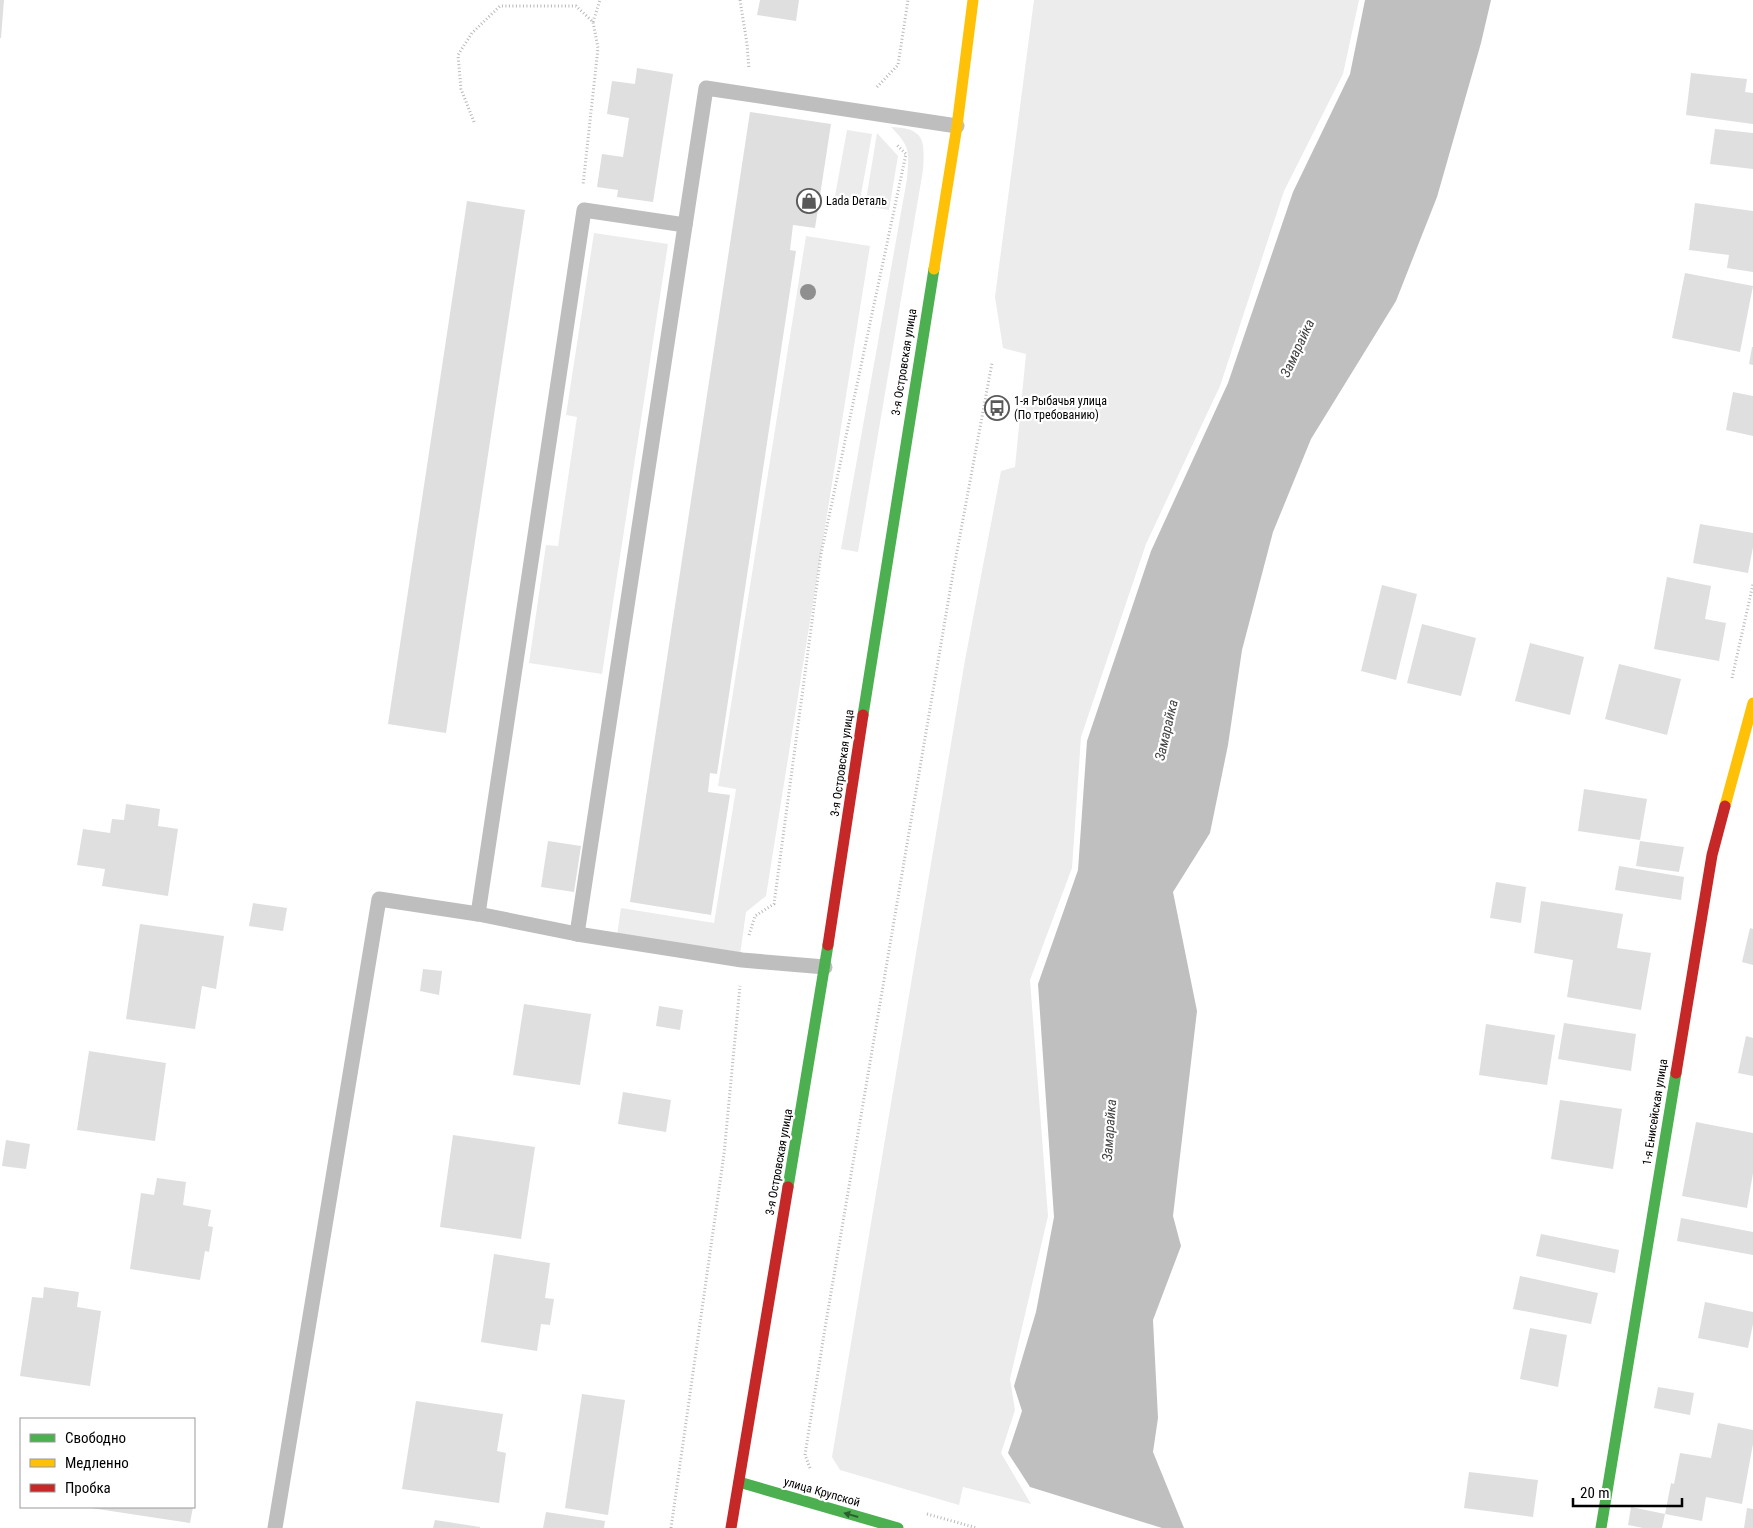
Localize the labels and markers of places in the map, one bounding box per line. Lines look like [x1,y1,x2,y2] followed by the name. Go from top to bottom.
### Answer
[796,188,822,214] shop icon: Lada Dеталь
[826,194,887,208] place label: Lada Dеталь
[1014,394,1107,422] place label: 1-я Рыбачья улица (По требованию)
[984,395,1010,421] bus stop icon: 1-я Рыбачья улица (По требованию)

